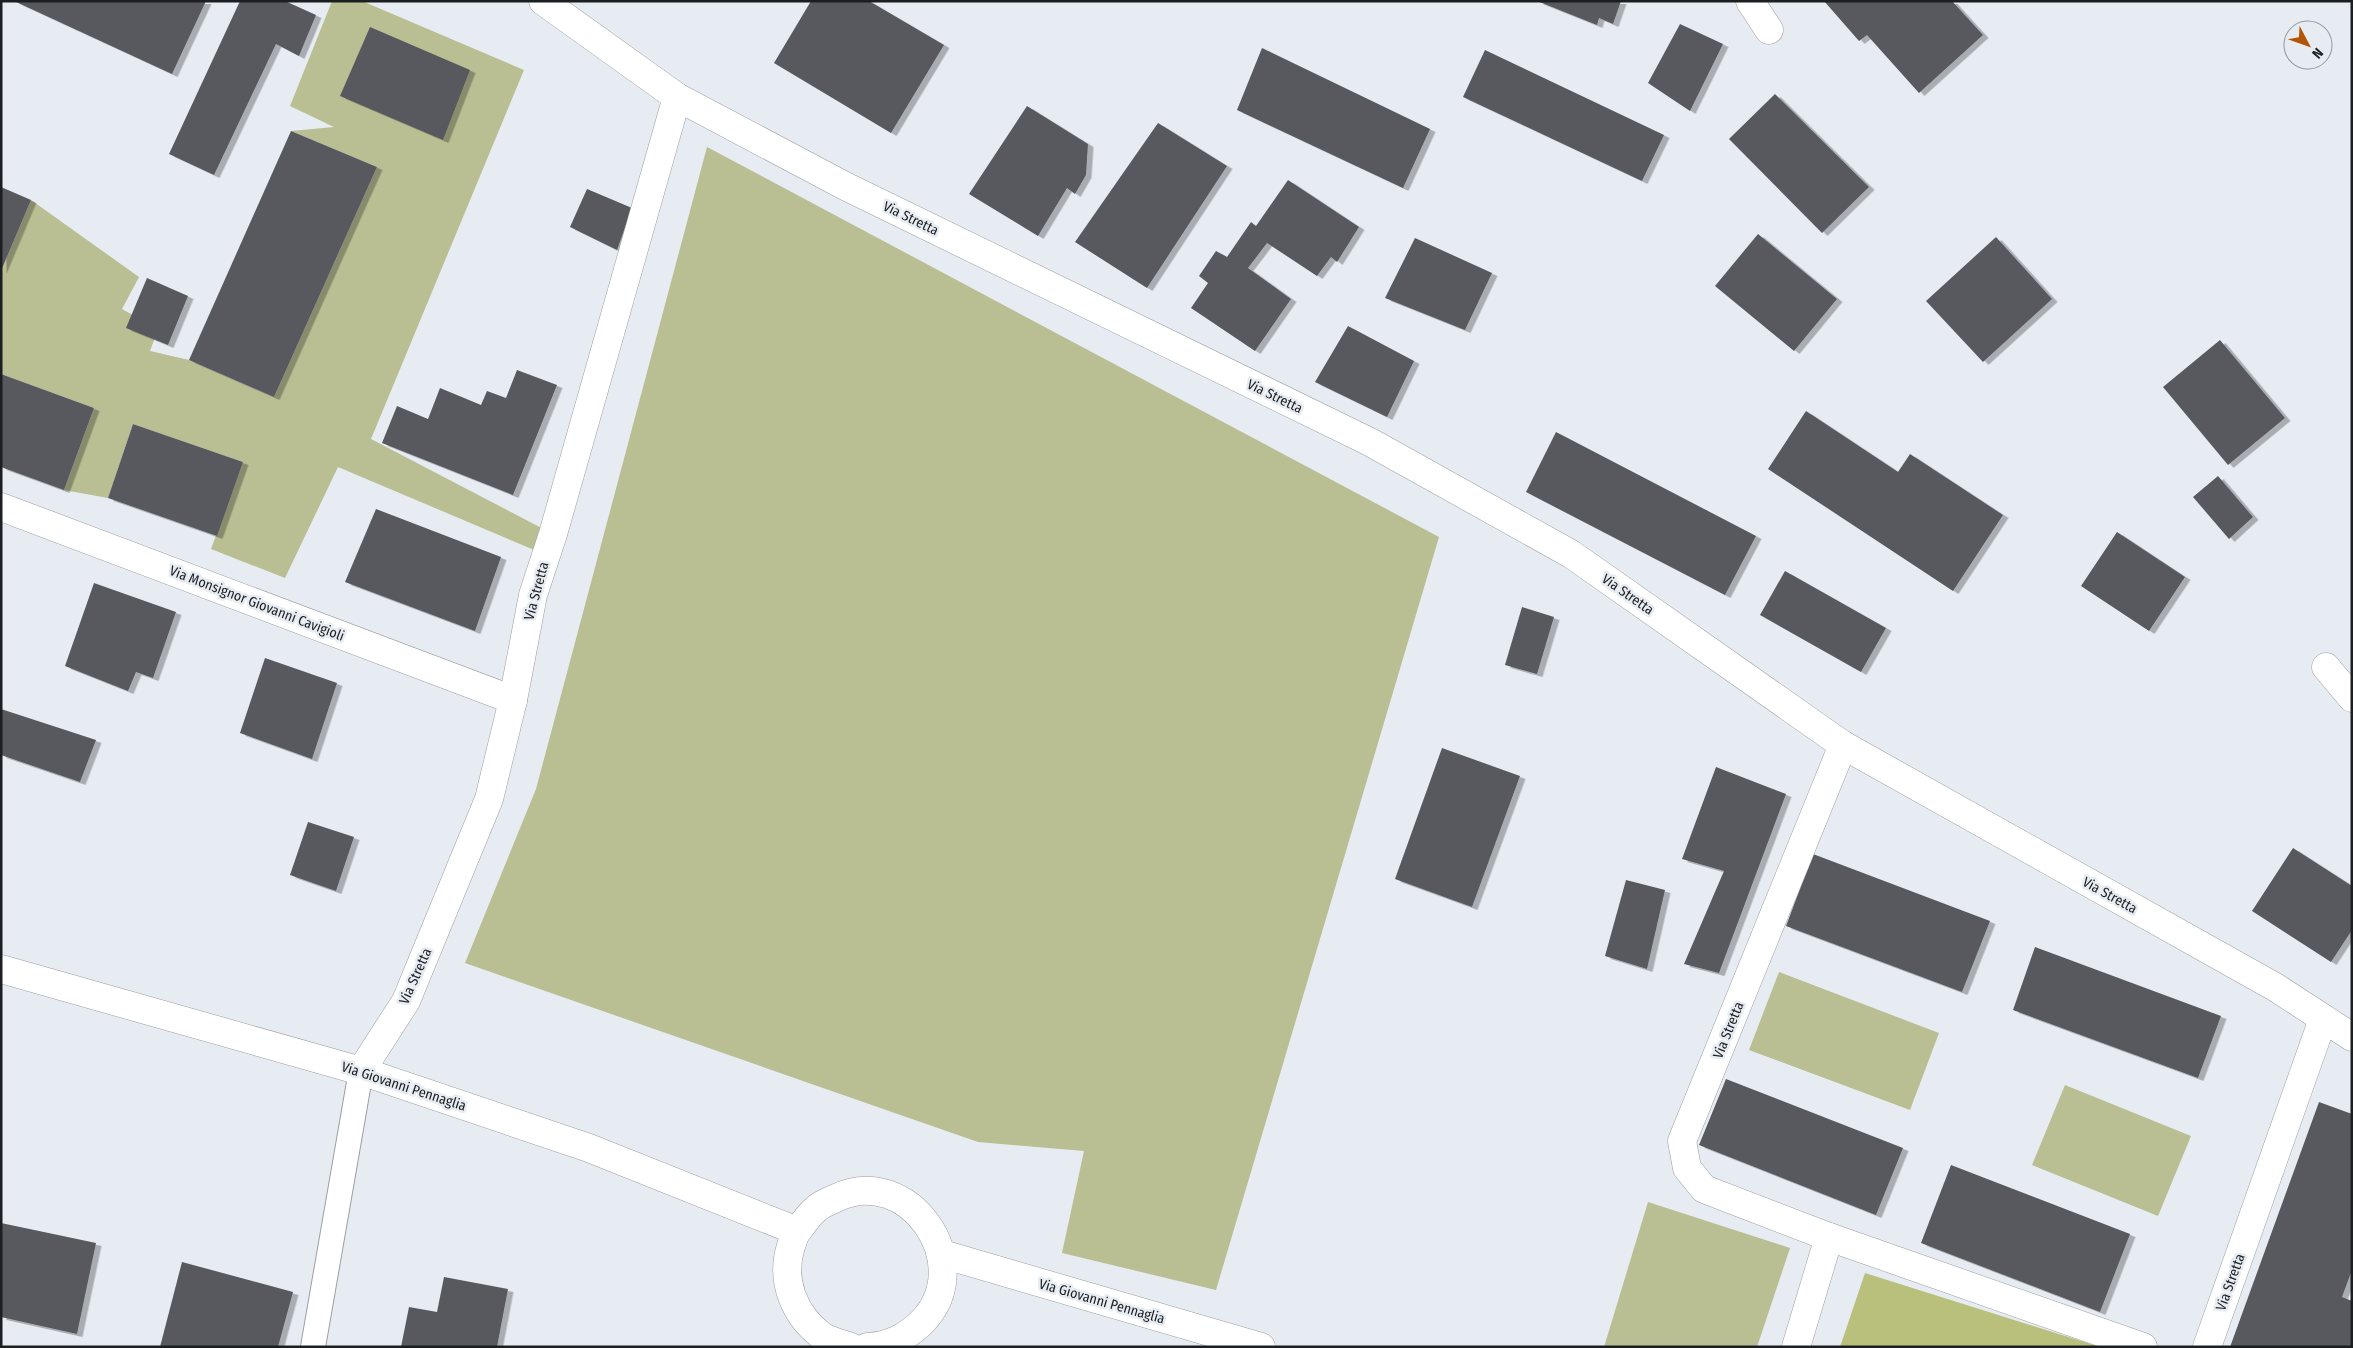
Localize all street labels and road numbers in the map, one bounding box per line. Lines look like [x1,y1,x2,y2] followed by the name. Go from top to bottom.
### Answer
[880,198,941,239] street label: Via Stretta
[1244,376,1305,417] street label: Via Stretta
[521,560,552,622] street label: Via Stretta
[167,562,347,645] street label: Via Monsignor Giovanni Cavigioli
[1598,570,1657,619] street label: Via Stretta
[2080,874,2140,917] street label: Via Stretta
[396,945,435,1007] street label: Via Stretta
[1709,999,1748,1061] street label: Via Stretta
[339,1058,468,1115] street label: Via Giovanni Pennaglia
[2212,1251,2249,1313] street label: Via Stretta
[1037,1275,1167,1328] street label: Via Giovanni Pennaglia

